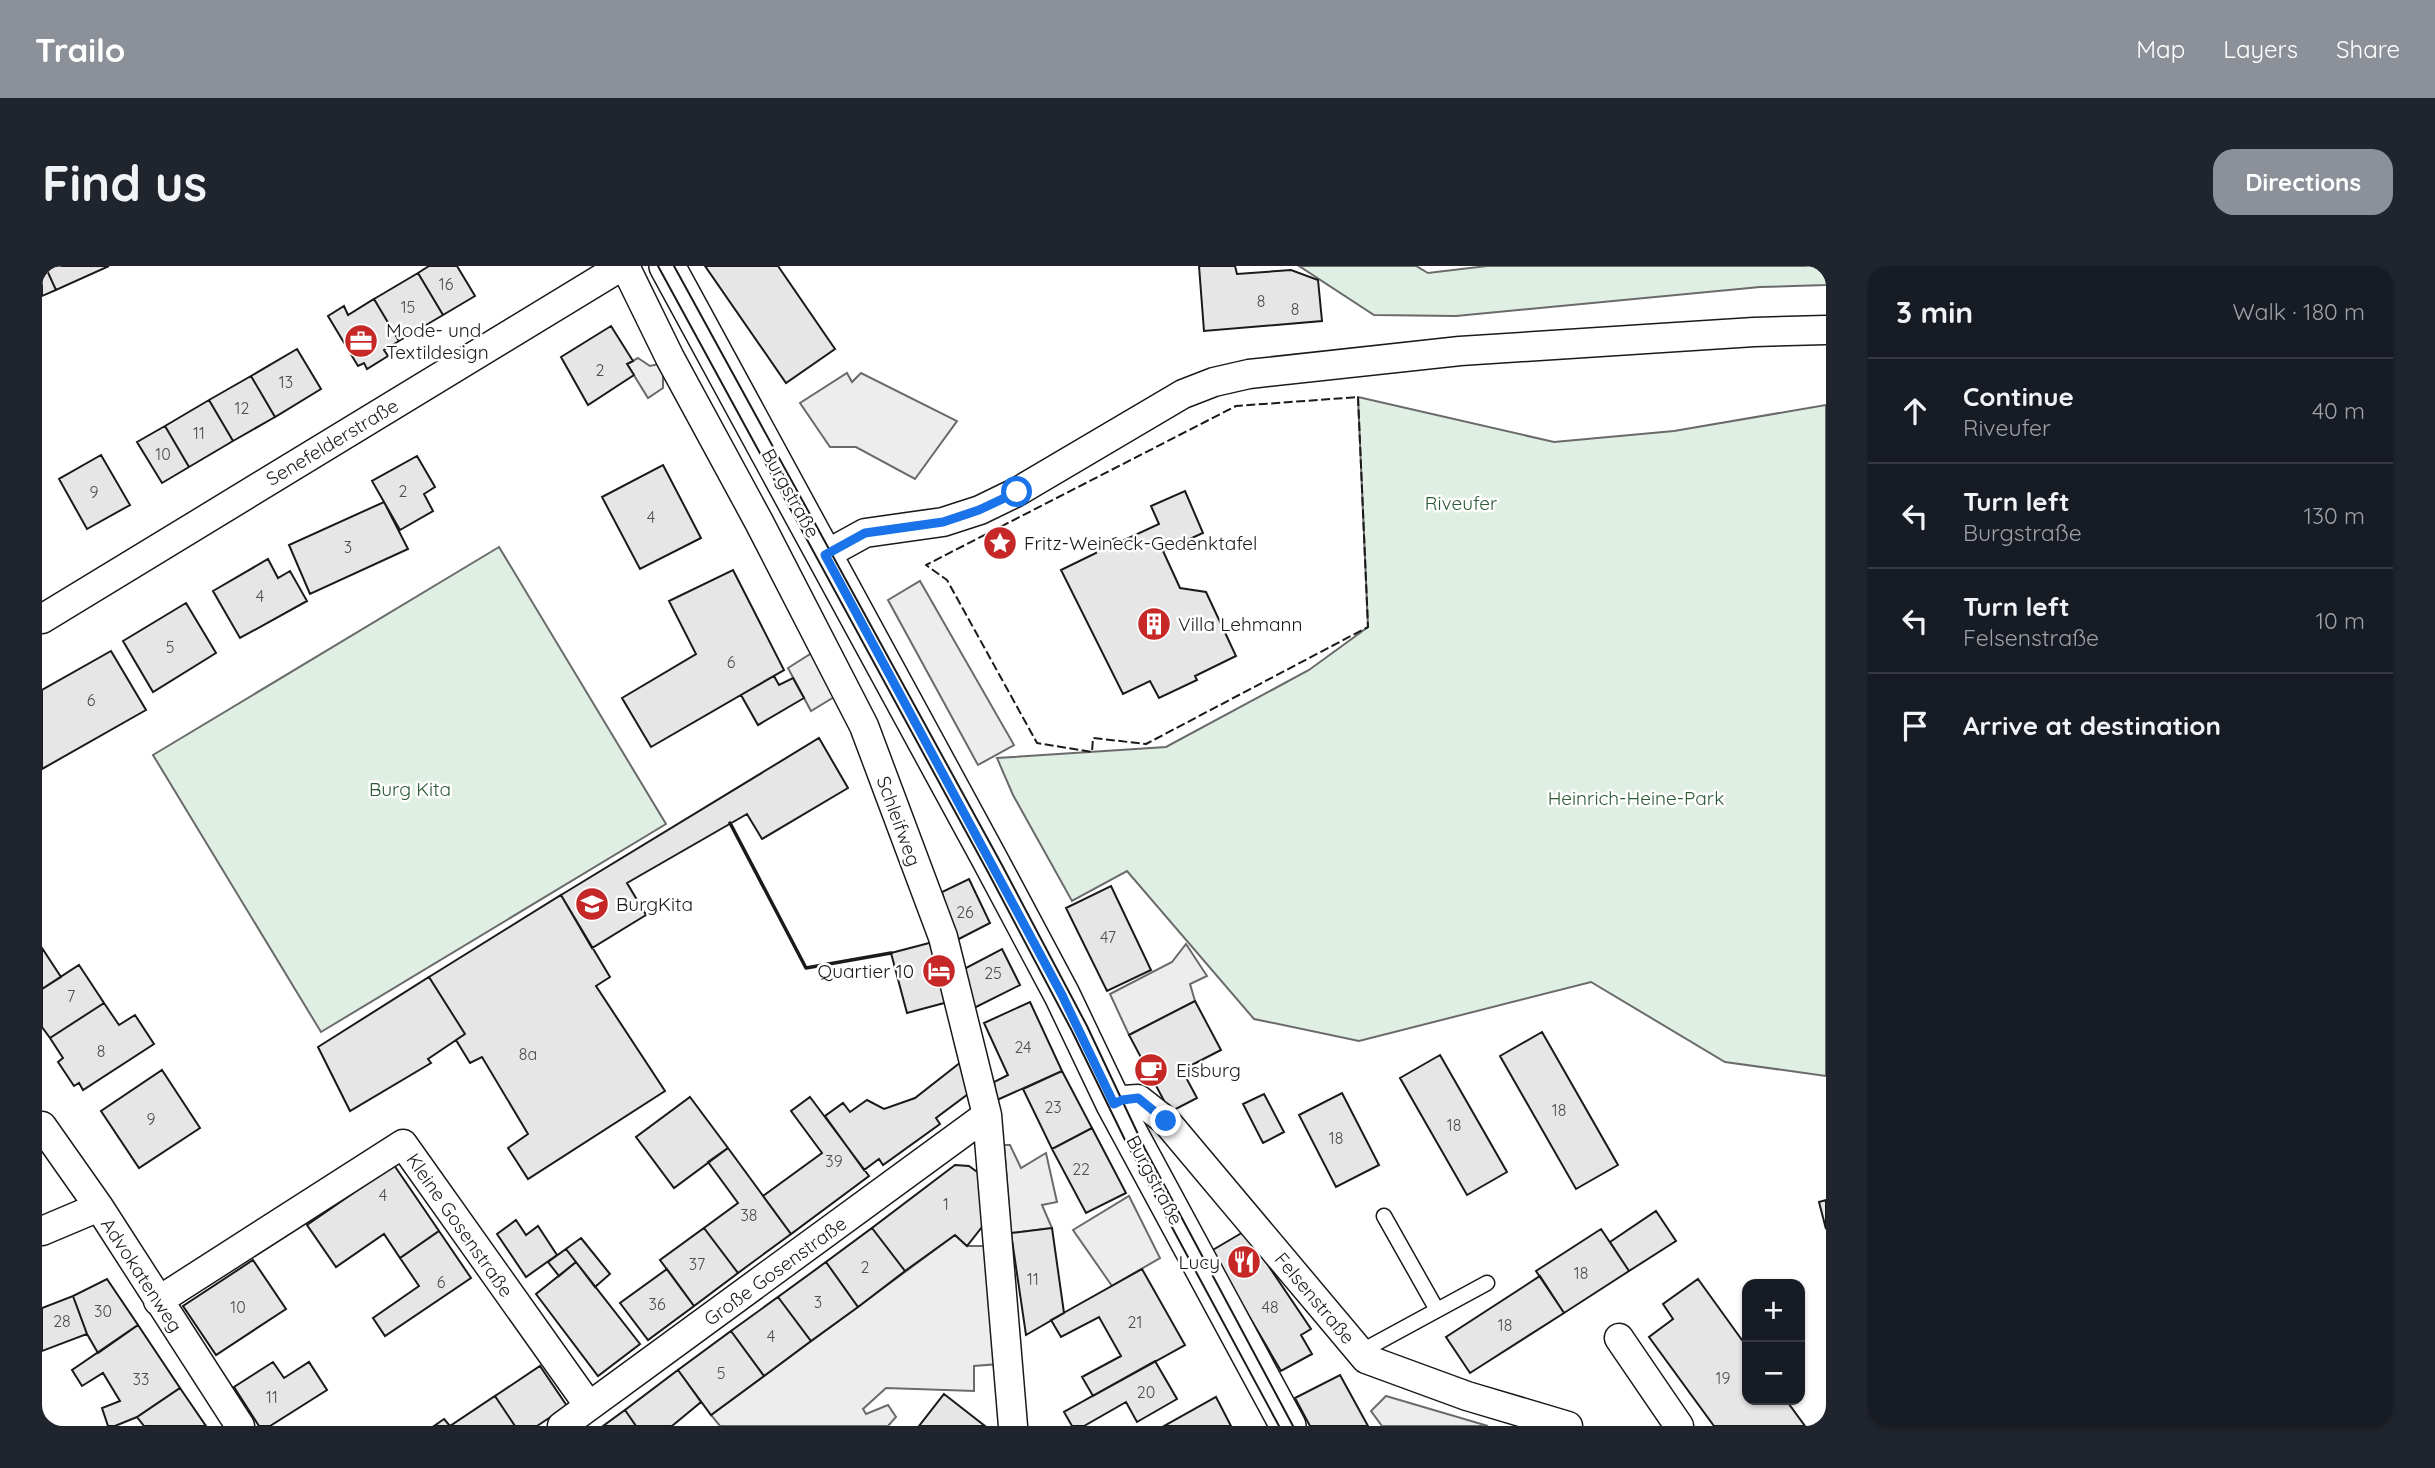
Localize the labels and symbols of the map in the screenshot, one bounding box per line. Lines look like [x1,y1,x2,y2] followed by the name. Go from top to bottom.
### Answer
[439,274,454,294] house number: 16
[1257,291,1265,311] house number: 8
[401,297,415,317] house number: 15
[1291,299,1299,319] house number: 8
[386,318,489,364] place label: Mode- und Textildesign
[342,322,380,360] office icon: Mode- und Textildesign
[596,360,605,380] house number: 2
[279,372,293,392] house number: 13
[262,393,402,491] street label: Senefelderstraße
[235,398,250,418] house number: 12
[193,423,205,443] house number: 11
[155,444,171,464] house number: 10
[757,444,825,542] street label: Burgstraße
[1001,476,1032,507] route start
[399,481,408,501] house number: 2
[90,482,99,502] house number: 9
[1425,491,1498,515] park label: Riveufer
[647,507,655,527] house number: 4
[981,524,1019,562] place icon: Fritz-Weineck-Gedenktafel
[1024,531,1257,555] place label: Fritz-Weineck-Gedenktafel
[344,537,352,557] house number: 3
[256,586,264,606] house number: 4
[1135,605,1173,643] building icon: Villa Lehmann
[1178,612,1303,636] place label: Villa Lehmann
[166,637,174,657] house number: 5
[727,652,736,672] house number: 6
[87,690,96,710] house number: 6
[872,773,926,869] street label: Schleifweg
[369,777,451,801] park label: Burg Kita
[1548,786,1724,810] park label: Heinrich-Heine-Park
[573,885,611,923] school or university icon: BurgKita
[616,892,693,916] place label: BurgKita
[956,902,974,922] house number: 26
[1100,927,1116,947] house number: 47
[920,952,958,990] hotel icon: Quartier 10
[818,959,914,983] place label: Quartier 10
[984,963,1002,983] house number: 25
[67,986,75,1006] house number: 7
[1014,1037,1032,1057] house number: 24
[97,1041,105,1061] house number: 8
[519,1044,537,1064] house number: 8a
[1132,1051,1170,1089] cafe icon: Eisburg
[1176,1058,1241,1082] place label: Eisburg
[1044,1097,1062,1117] house number: 23
[1552,1100,1566,1120] house number: 18
[1150,1105,1181,1136] route end
[147,1109,156,1129] house number: 9
[1447,1115,1461,1135] house number: 18
[1329,1128,1343,1148] house number: 18
[1121,1131,1189,1229] street label: Burgstraße
[401,1148,519,1302] street label: Kleine Gosenstraße
[825,1151,843,1171] house number: 39
[1072,1159,1090,1179] house number: 22
[379,1185,387,1205] house number: 4
[943,1194,949,1214] house number: 1
[740,1205,758,1225] house number: 38
[699,1211,851,1331] street label: Große Gosenstraße
[96,1213,188,1337] street label: Advokatenweg
[1225,1243,1263,1281] restaurant icon: Lucy
[1270,1247,1360,1349] street label: Felsenstraße
[1178,1250,1220,1274] place label: Lucy
[689,1254,705,1274] house number: 37
[861,1257,870,1277] house number: 2
[1574,1263,1588,1283] house number: 18
[1027,1269,1039,1289] house number: 11
[437,1272,446,1292] house number: 6
[814,1292,822,1312] house number: 3
[649,1294,666,1314] house number: 36
[230,1297,246,1317] house number: 10
[1261,1297,1279,1317] house number: 48
[94,1301,112,1321] house number: 30
[53,1311,71,1331] house number: 28
[1128,1312,1142,1332] house number: 21
[1498,1315,1512,1335] house number: 18
[767,1326,775,1346] house number: 4
[717,1363,725,1383] house number: 5
[1716,1368,1730,1388] house number: 19
[133,1369,149,1389] house number: 33
[1137,1382,1155,1402] house number: 20
[266,1387,278,1407] house number: 11

